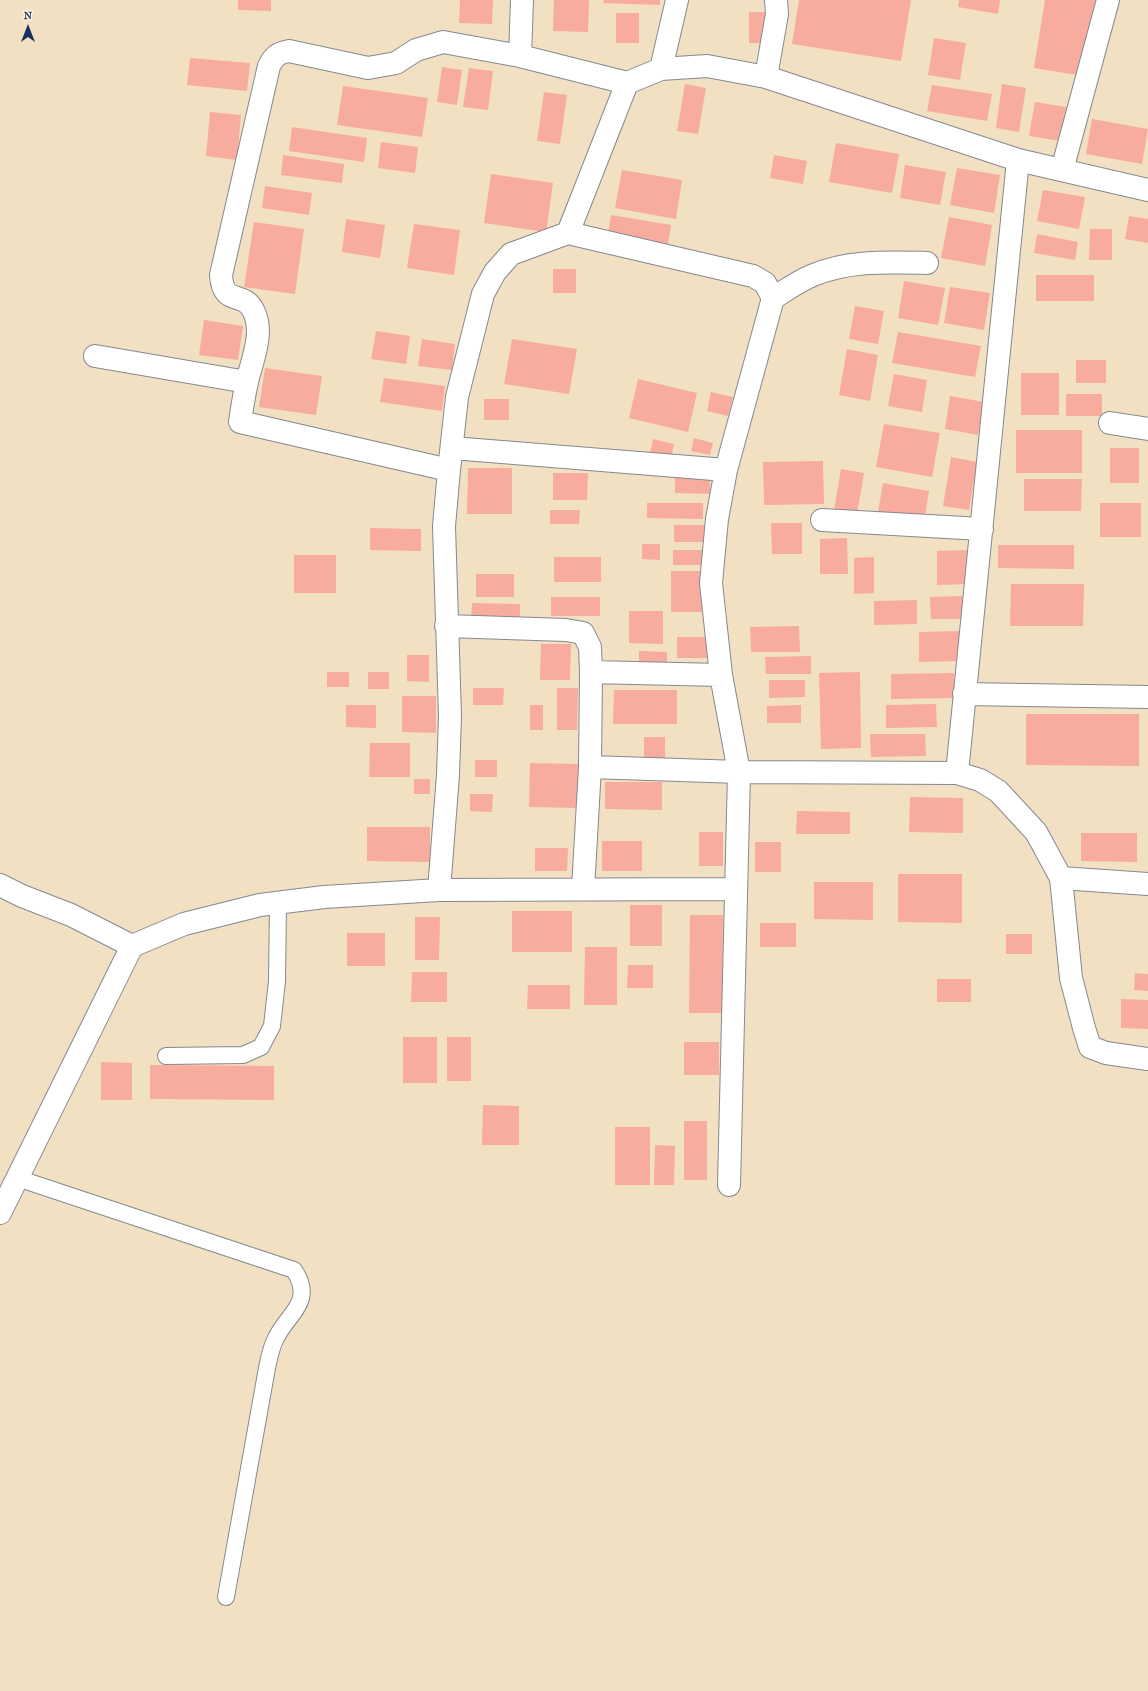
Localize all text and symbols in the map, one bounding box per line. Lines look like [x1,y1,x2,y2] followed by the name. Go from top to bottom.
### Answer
[8,8,48,48] north arrow
[24,9,32,22] text: N

